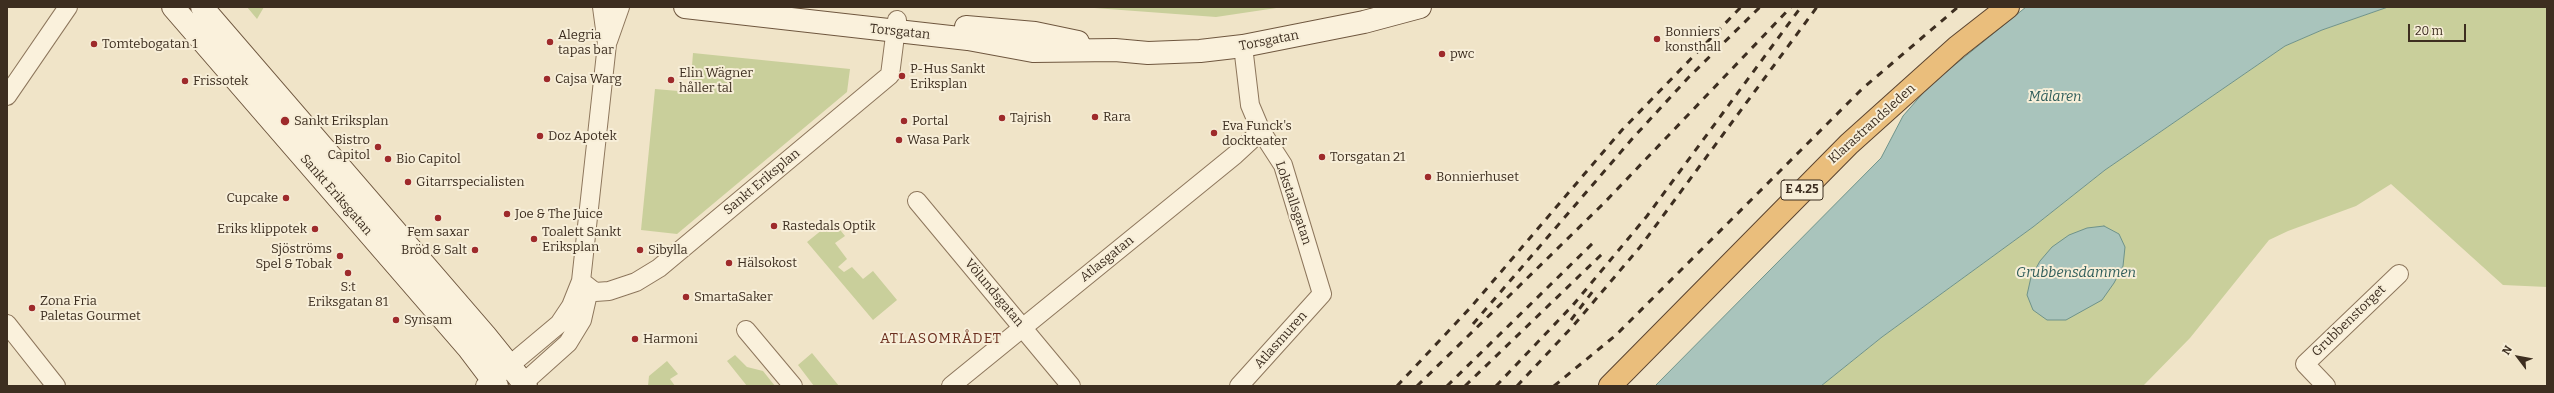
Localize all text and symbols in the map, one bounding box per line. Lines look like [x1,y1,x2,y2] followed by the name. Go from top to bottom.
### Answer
[2410,16,2468,42] scale bar
[869,21,931,43] street label: Torsgatan
[1665,24,1721,55] place label: Bonniers konsthall
[2415,24,2443,38] text: 20 m
[558,27,614,58] place label: Alegria tapas bar
[1238,28,1300,54] street label: Torsgatan
[1652,34,1662,44] marker: Bonniers konsthall
[102,36,197,52] place label: Tomtebogatan 1
[545,37,555,47] marker: Alegria tapas bar
[89,39,99,49] marker: Tomtebogatan 1
[1450,46,1474,62] place label: pwc
[1437,49,1447,59] marker: pwc
[910,61,985,92] place label: P-Hus Sankt Eriksplan
[679,65,753,96] place label: Elin Wägner håller tal
[555,71,622,87] place label: Cajsa Warg
[897,71,907,81] marker: P-Hus Sankt Eriksplan
[193,73,248,89] place label: Frissotek
[542,74,552,84] marker: Cajsa Warg
[666,75,676,85] marker: Elin Wägner håller tal
[180,76,190,86] marker: Frissotek
[1825,81,1919,167] street label: Klarastrandsleden
[2028,89,2082,105] water label: Mälaren
[1103,109,1131,125] place label: Rara
[1010,110,1051,126] place label: Tajrish
[1090,112,1100,122] marker: Rara
[294,113,389,129] place label: Sankt Eriksplan
[912,113,948,129] place label: Portal
[997,113,1007,123] marker: Tajrish
[279,115,291,127] marker: Sankt Eriksplan
[899,116,909,126] marker: Portal
[1222,118,1292,149] place label: Eva Funck's dockteater
[548,128,617,144] place label: Doz Apotek
[1209,128,1219,138] marker: Eva Funck's dockteater
[535,131,545,141] marker: Doz Apotek
[327,132,370,163] place label: Bistro Capitol
[907,132,970,148] place label: Wasa Park
[894,135,904,145] marker: Wasa Park
[373,142,383,152] marker: Bistro Capitol
[721,146,803,218] street label: Sankt Eriksplan
[1330,149,1405,165] place label: Torsgatan 21
[297,151,375,239] street label: Sankt Eriksgatan
[396,151,461,167] place label: Bio Capitol
[1317,152,1327,162] marker: Torsgatan 21
[383,154,393,164] marker: Bio Capitol
[1271,159,1315,247] street label: Lokstallsgatan
[1436,169,1519,185] place label: Bonnierhuset
[1423,172,1433,182] marker: Bonnierhuset
[416,174,524,190] place label: Gitarrspecialisten
[403,177,413,187] marker: Gitarrspecialisten
[1781,180,1823,200] road number: E 4.25
[227,190,278,206] place label: Cupcake
[281,193,291,203] marker: Cupcake
[515,206,603,222] place label: Joe & The Juice
[502,209,512,219] marker: Joe & The Juice
[433,213,443,223] marker: Fem saxar
[782,218,876,234] place label: Rastedals Optik
[217,221,307,237] place label: Eriks klippotek
[769,221,779,231] marker: Rastedals Optik
[310,224,320,234] marker: Eriks klippotek
[407,224,469,240] place label: Fem saxar
[542,224,621,255] place label: Toalett Sankt Eriksplan
[1077,233,1137,285] street label: Atlasgatan
[529,234,539,244] marker: Toalett Sankt Eriksplan
[255,241,332,272] place label: Sjöströms Spel & Tobak
[401,242,467,258] place label: Bröd & Salt
[648,242,688,258] place label: Sibylla
[470,245,480,255] marker: Bröd & Salt
[635,245,645,255] marker: Sibylla
[335,251,345,261] marker: Sjöströms Spel & Tobak
[737,255,797,271] place label: Hälsokost
[961,256,1027,330] street label: Völundsgatan
[724,258,734,268] marker: Hälsokost
[2016,265,2136,281] water label: Grubbensdammen
[343,268,353,278] marker: S:t Eriksgatan 81
[308,279,388,310] place label: S:t Eriksgatan 81
[2309,282,2389,360] street label: Grubbenstorget
[694,289,773,305] place label: SmartaSaker
[681,292,691,302] marker: SmartaSaker
[40,293,141,324] place label: Zona Fria Paletas Gourmet
[27,303,37,313] marker: Zona Fria Paletas Gourmet
[1251,308,1311,372] street label: Atlasmuren
[404,312,452,328] place label: Synsam
[391,315,401,325] marker: Synsam
[643,331,698,347] place label: Harmoni
[880,331,1002,347] district label: ATLASOMRÅDET
[630,334,640,344] marker: Harmoni
[2498,337,2538,377] north arrow
[2500,343,2515,357] text: N

